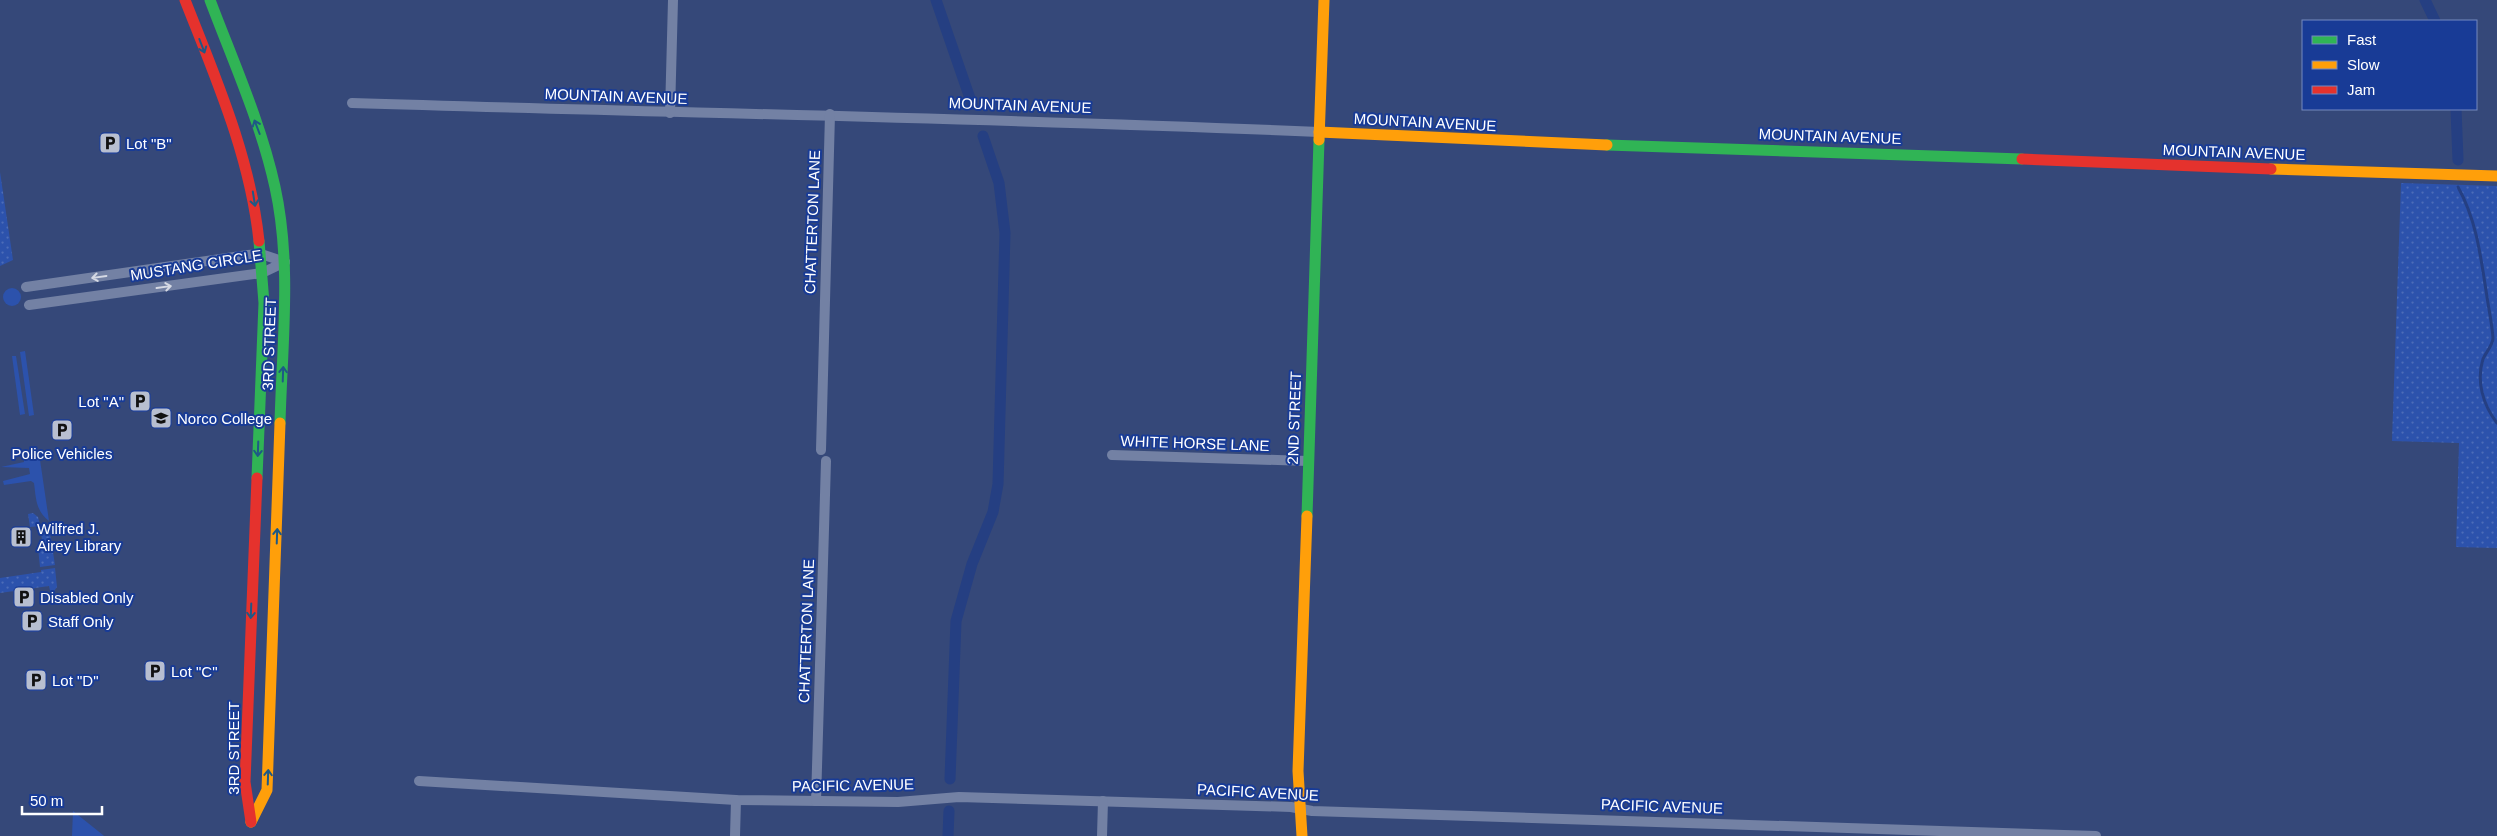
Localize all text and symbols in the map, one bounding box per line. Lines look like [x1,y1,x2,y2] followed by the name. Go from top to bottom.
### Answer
[2302,20,2477,110] legend
[2347,31,2377,48] text: Fast
[198,37,207,53] one-way arrow
[2347,56,2380,73] text: Slow
[2347,81,2375,98] text: Jam
[544,85,688,107] street label: MOUNTAIN AVENUE
[948,94,1092,116] street label: MOUNTAIN AVENUE
[1353,110,1497,134] street label: MOUNTAIN AVENUE
[252,120,261,135] one-way arrow
[1758,125,1902,147] street label: MOUNTAIN AVENUE
[98,131,122,155] parking icon: Lot "B"
[126,135,172,152] place label: Lot "B"
[2162,141,2306,163] street label: MOUNTAIN AVENUE
[801,150,823,294] street label: CHATTERTON LANE
[249,191,259,207] one-way arrow
[129,246,263,284] street label: MUSTANG CIRCLE
[91,272,107,282] one-way arrow
[155,281,171,291] one-way arrow
[259,297,279,391] street label: 3RD STREET
[278,366,287,382] one-way arrow
[1284,371,1304,465] street label: 2ND STREET
[128,389,152,413] parking icon: Lot "A"
[78,393,124,410] place label: Lot "A"
[149,406,173,430] school or university icon: Norco College
[177,410,272,427] place label: Norco College
[50,418,74,442] parking icon: Police Vehicles
[1120,432,1270,454] street label: WHITE HORSE LANE
[253,440,263,456] one-way arrow
[12,445,112,462] place label: Police Vehicles
[37,520,122,554] place label: Wilfred J. Airey Library
[9,525,33,549] building icon: Wilfred J. Airey Library
[272,528,282,544] one-way arrow
[795,559,817,703] street label: CHATTERTON LANE
[12,585,36,609] parking icon: Disabled Only
[40,589,134,606] place label: Disabled Only
[247,603,256,619] one-way arrow
[20,609,44,633] parking icon: Staff Only
[48,613,114,630] place label: Staff Only
[143,659,167,683] parking icon: Lot "C"
[171,663,218,680] place label: Lot "C"
[24,668,48,692] parking icon: Lot "D"
[52,672,99,689] place label: Lot "D"
[225,701,242,795] street label: 3RD STREET
[263,769,272,785] one-way arrow
[792,775,914,795] street label: PACIFIC AVENUE
[1197,780,1319,804] street label: PACIFIC AVENUE
[22,784,102,816] scale bar
[30,792,63,809] text: 50 m
[1601,795,1723,817] street label: PACIFIC AVENUE

